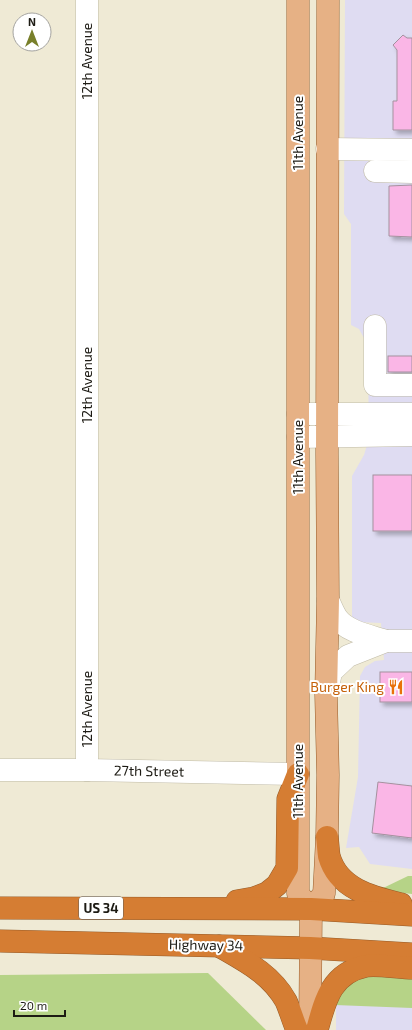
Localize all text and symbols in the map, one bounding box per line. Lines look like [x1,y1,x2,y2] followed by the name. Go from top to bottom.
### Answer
[12,12,52,52] north arrow
[28,15,36,28] text: N
[78,23,95,99] street label: 12th Avenue
[289,96,306,170] street label: 11th Avenue
[78,347,95,423] street label: 12th Avenue
[289,420,306,494] street label: 11th Avenue
[78,671,95,747] street label: 12th Avenue
[310,678,384,695] place label: Burger King
[387,678,405,696] restaurant icon: Burger King
[289,744,306,818] street label: 11th Avenue
[114,761,184,780] street label: 27th Street
[79,897,123,919] road number: US 34
[169,935,243,954] street label: Highway 34
[14,992,65,1018] scale bar
[20,998,47,1012] text: 20 m

